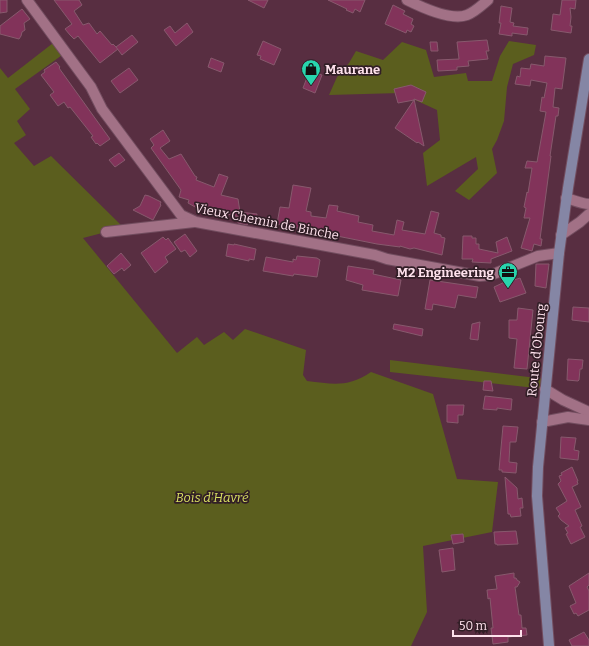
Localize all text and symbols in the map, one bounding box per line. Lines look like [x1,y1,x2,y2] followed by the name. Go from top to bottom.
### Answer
[300,58,322,86] shop icon: Maurane
[325,62,380,77] place label: Maurane
[193,200,340,243] street label: Vieux Chemin de Binche
[497,261,519,289] office icon: M2 Engineering
[397,265,495,280] place label: M2 Engineering
[524,303,549,397] street label: Route d'Obourg
[176,490,249,505] park label: Bois d'Havré
[453,612,521,638] scale bar
[459,619,488,633] text: 50 m

